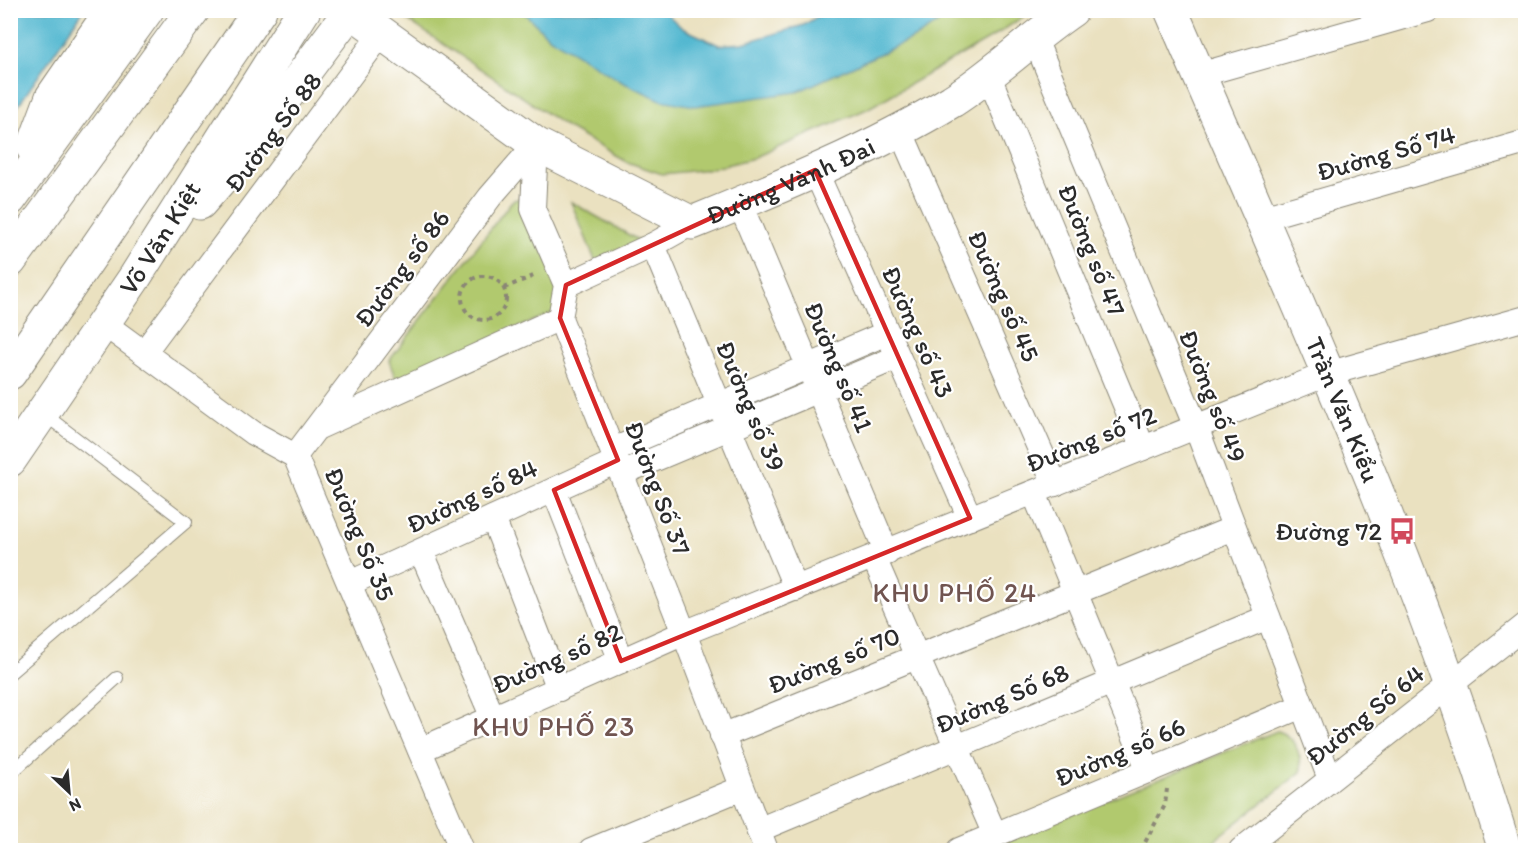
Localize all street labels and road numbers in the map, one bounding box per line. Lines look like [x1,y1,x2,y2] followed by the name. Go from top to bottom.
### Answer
[217,66,329,198] street label: Đường Số 88
[1313,118,1459,188] street label: Đường Số 74
[702,130,880,231] street label: Đường Vành Đai
[112,175,208,301] street label: Võ Văn Kiệt
[1051,179,1133,321] street label: Đường số 47
[347,203,457,333] street label: Đường số 86
[961,225,1047,367] street label: Đường số 45
[875,261,961,403] street label: Đường số 43
[797,297,881,437] street label: Đường số 41
[1172,325,1254,467] street label: Đường số 49
[1298,332,1387,487] street label: Trần Văn Kiểu
[709,336,793,476] street label: Đường số 39
[1021,398,1161,480] street label: Đường số 72
[618,416,698,560] street label: Đường Số 37
[401,452,543,540] street label: Đường số 84
[318,463,402,605] street label: Đường Số 35
[487,615,627,701] street label: Đường số 82
[763,619,905,701] street label: Đường số 70
[930,656,1074,740] street label: Đường Số 68
[1299,657,1431,773] street label: Đường Số 64
[1050,710,1190,794] street label: Đường số 66

